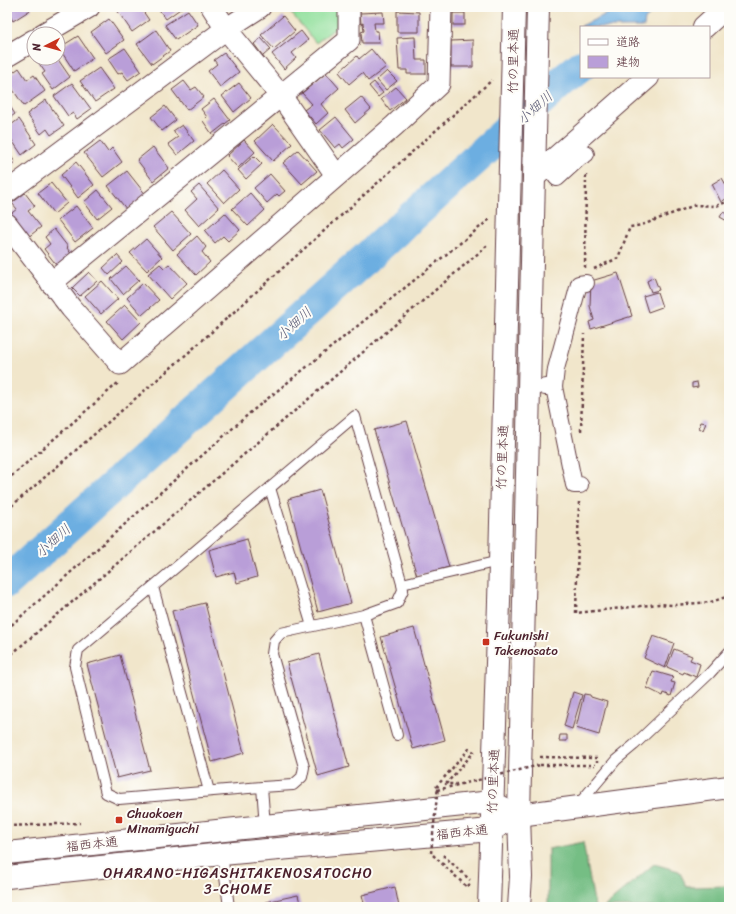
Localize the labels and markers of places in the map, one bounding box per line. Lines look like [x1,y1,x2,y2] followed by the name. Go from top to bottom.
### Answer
[494,624,558,662] place label: Fukunishi Takenosato
[481,637,491,647] marker: Fukunishi Takenosato
[127,802,199,840] place label: Chuokoen Minamiguchi
[114,815,124,825] marker: Chuokoen Minamiguchi

